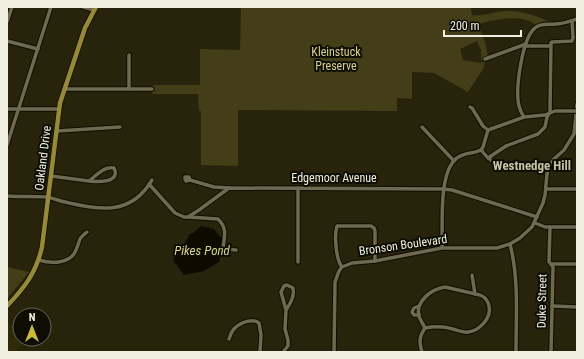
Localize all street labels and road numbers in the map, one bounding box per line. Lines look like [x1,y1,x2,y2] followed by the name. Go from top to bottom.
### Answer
[32,124,54,191] street label: Oakland Drive
[291,171,377,185] street label: Edgemoor Avenue
[358,232,448,258] street label: Bronson Boulevard
[535,273,549,328] street label: Duke Street

